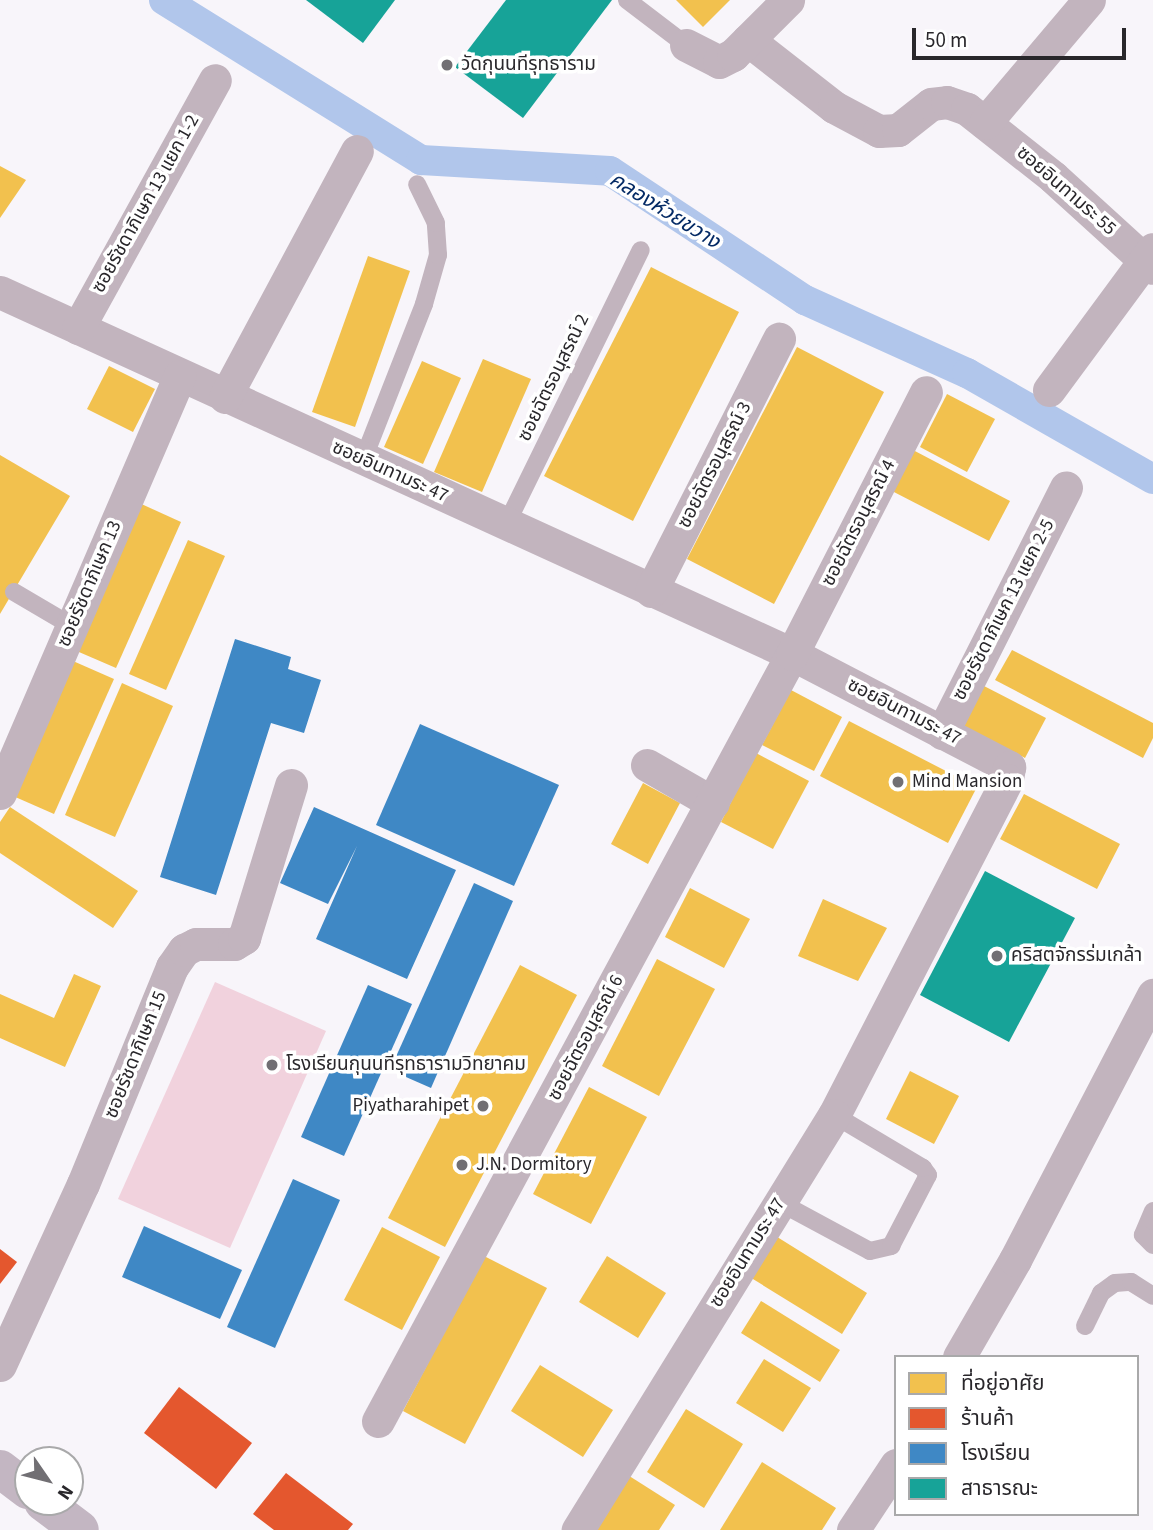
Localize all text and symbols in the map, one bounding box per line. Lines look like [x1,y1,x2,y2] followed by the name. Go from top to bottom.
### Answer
[915,14,1128,58] scale bar
[925,25,967,55] text: 50 m
[461,54,596,76] place label: วัดกุนนทีรุทธาราม
[439,57,455,73] marker: วัดกุนนทีรุทธาราม
[87,111,205,297] street label: ซอยรัชดาภิเษก 13 แยก 1-2
[1011,142,1121,240] street label: ซอยอินทามระ 55
[605,166,725,254] water label: คลองห้วยขวาง
[513,311,595,445] street label: ซอยฉัตรอนุสรณ์ 2
[673,398,757,532] street label: ซอยฉัตรอนุสรณ์ 3
[328,436,452,508] street label: ซอยอินทามระ 47
[817,456,901,590] street label: ซอยฉัตรอนุสรณ์ 4
[948,516,1060,704] street label: ซอยรัชดาภิเษก 13 แยก 2-5
[53,517,127,651] street label: ซอยรัชดาภิเษก 13
[843,674,965,750] street label: ซอยอินทามระ 47
[912,771,1022,793] place label: Mind Mansion
[890,774,906,790] marker: Mind Mansion
[1011,945,1142,967] place label: คริสตจักรร่มเกล้า
[989,948,1005,964] marker: คริสตจักรร่มเกล้า
[543,971,629,1105] street label: ซอยฉัตรอนุสรณ์ 6
[100,988,172,1122] street label: ซอยรัชดาภิเษก 15
[286,1054,526,1076] place label: โรงเรียนกุนนทีรุทธารามวิทยาคม
[264,1057,280,1073] marker: โรงเรียนกุนนทีรุทธารามวิทยาคม
[352,1095,469,1117] place label: Piyatharahipet
[475,1098,491,1114] marker: Piyatharahipet
[476,1154,592,1176] place label: J.N. Dormitory
[454,1157,470,1173] marker: J.N. Dormitory
[705,1194,791,1312] street label: ซอยอินทามระ 47
[894,1355,1139,1516] legend
[961,1368,1045,1398] text: ที่อยู่อาศัย
[961,1403,1014,1433] text: ร้านค้า
[961,1438,1030,1468] text: โรงเรียน
[14,1446,84,1516] north arrow
[961,1473,1038,1503] text: สาธารณะ
[50,1479,80,1505] text: N

